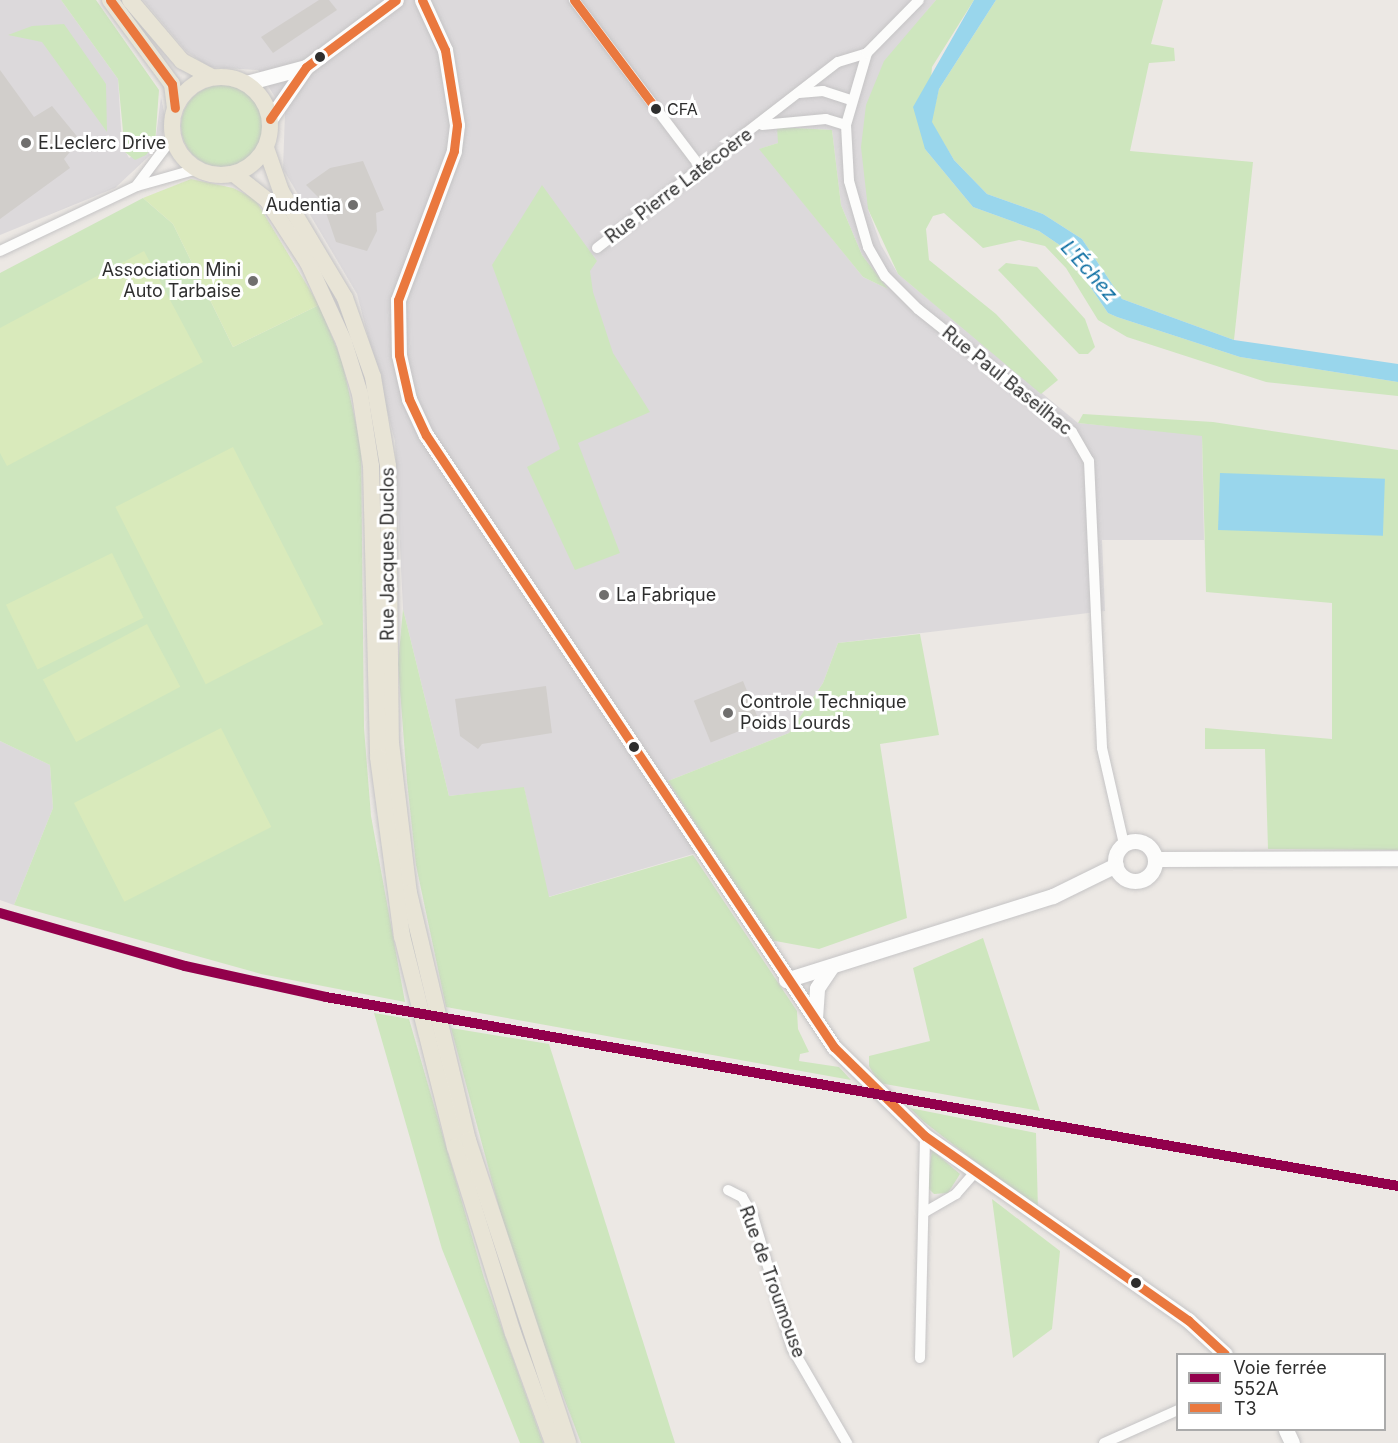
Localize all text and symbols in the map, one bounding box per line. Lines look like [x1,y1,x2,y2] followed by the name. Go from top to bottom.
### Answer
[314,51,326,63] unlabelled marker
[667,99,698,119] place label: CFA
[650,103,662,115] marker: CFA
[601,124,757,248] street label: Rue Pierre Latécoère
[38,132,166,154] place label: E.Leclerc Drive
[19,136,33,150] marker: E.Leclerc Drive
[265,194,341,216] place label: Audentia
[346,198,360,212] marker: Audentia
[1056,236,1122,306] water label: L'Échez
[102,260,241,302] place label: Association Mini Auto Tarbaise
[246,274,260,288] marker: Association Mini Auto Tarbaise
[938,322,1076,440] street label: Rue Paul Baseilhac
[377,467,399,641] street label: Rue Jacques Duclos
[616,584,716,606] place label: La Fabrique
[597,588,611,602] marker: La Fabrique
[740,692,906,734] place label: Controle Technique Poids Lourds
[721,706,735,720] marker: Controle Technique Poids Lourds
[628,741,640,753] unlabelled marker
[734,1203,810,1361] street label: Rue de Troumouse
[1130,1277,1142,1289] unlabelled marker
[1176,1353,1386,1431] legend
[1233,1357,1327,1399] text: Voie ferrée 552A
[1234,1398,1257,1419] text: T3

